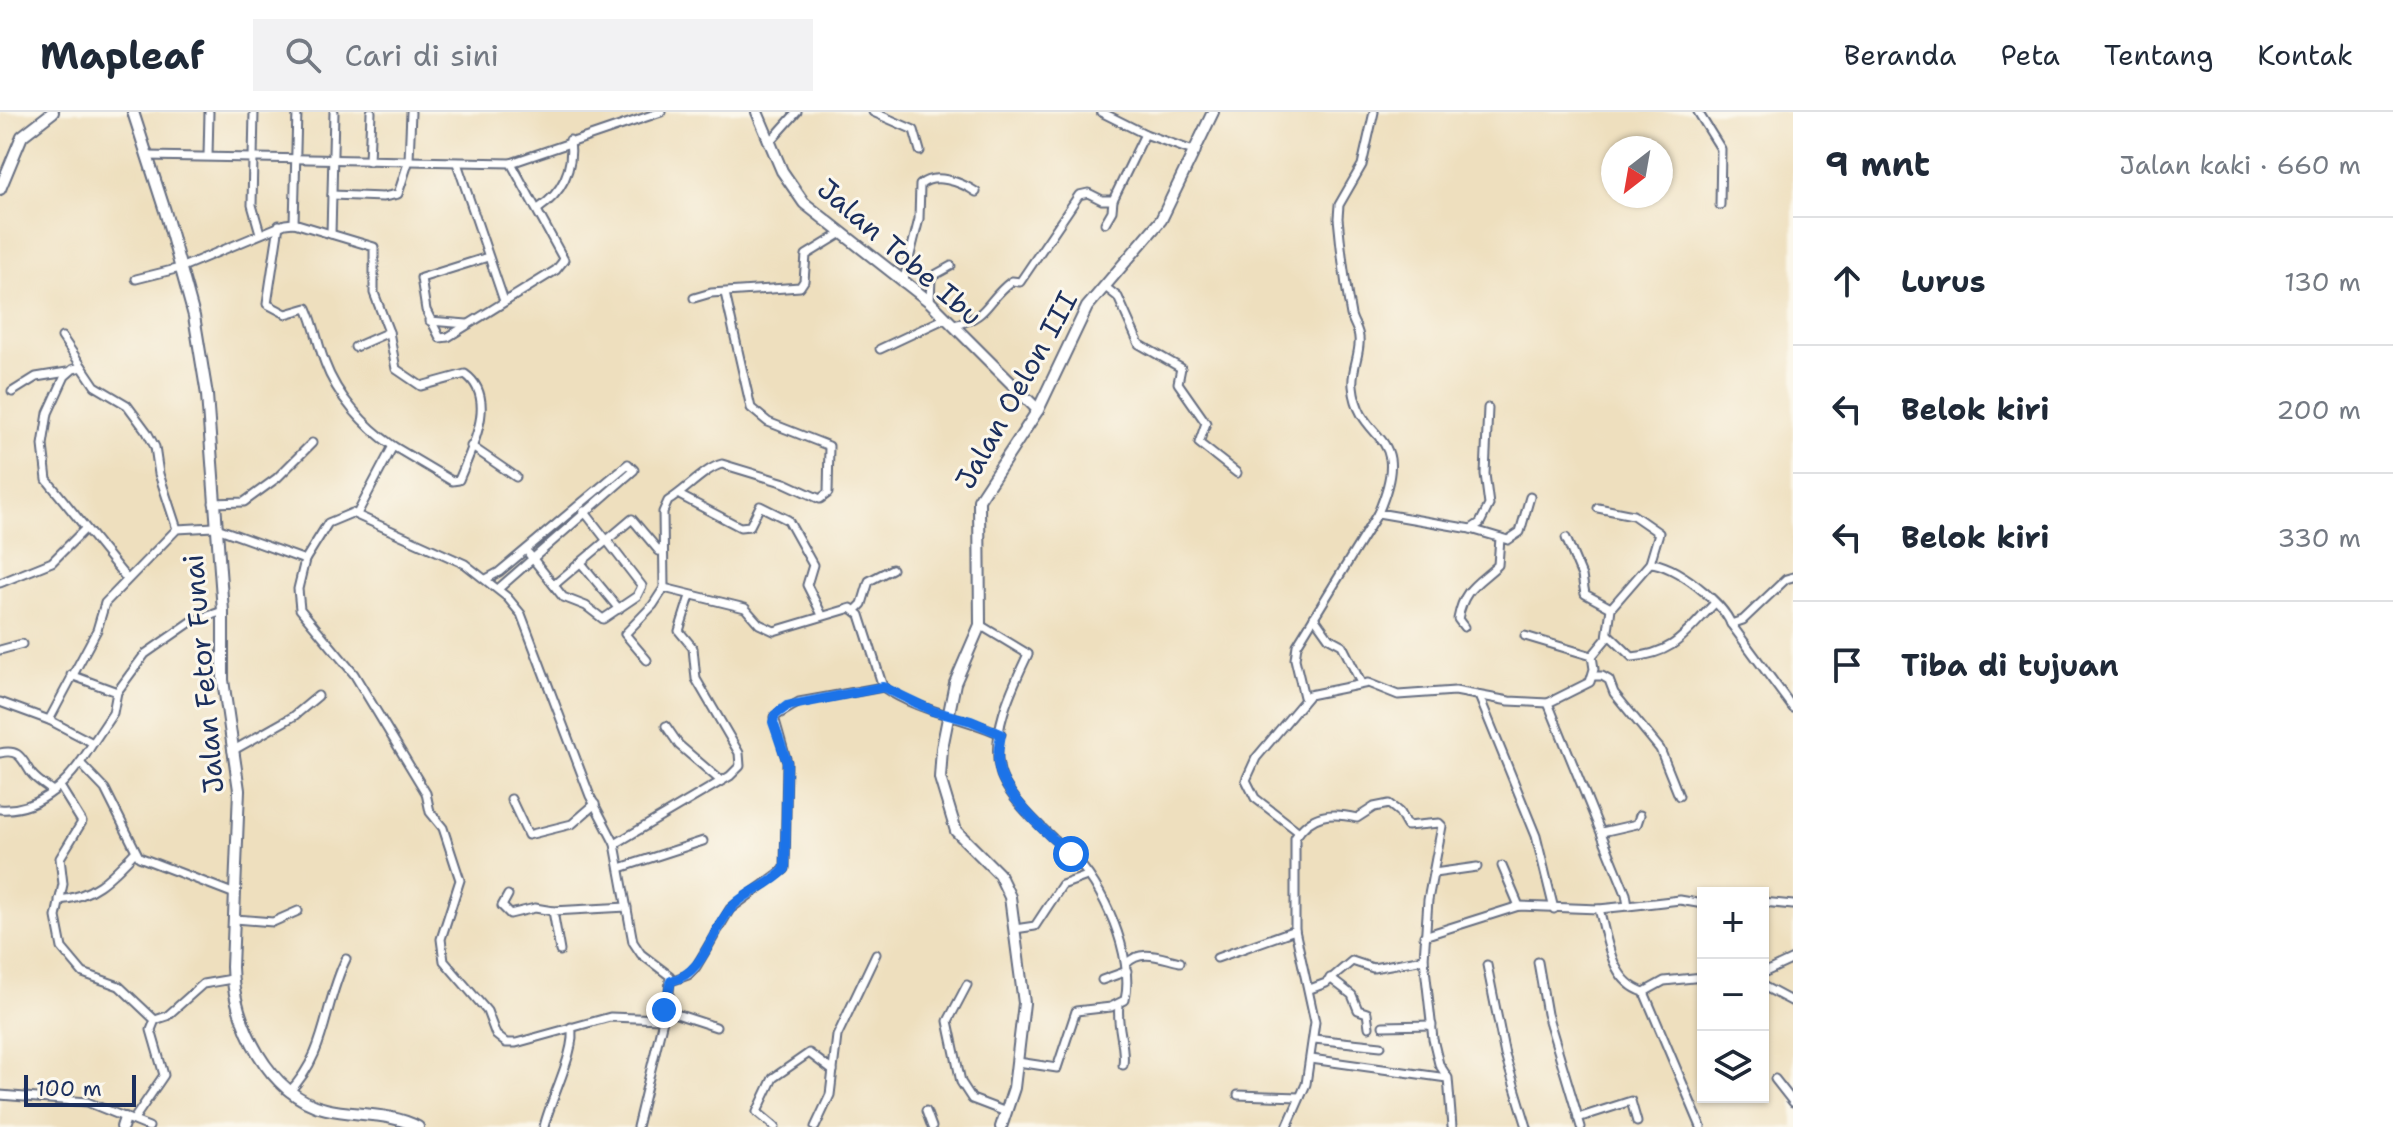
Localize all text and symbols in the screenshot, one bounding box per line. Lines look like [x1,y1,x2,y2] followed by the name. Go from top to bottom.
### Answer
[253,19,813,91] search box
[40,30,205,81] text: Mapleaf
[281,33,325,77] icon: search
[345,35,499,76] text: Cari di sini
[1844,36,1956,74] text: Beranda
[2000,36,2060,74] text: Peta
[2104,36,2213,74] text: Tentang
[2257,36,2353,74] text: Kontak
[1601,136,1673,208] north arrow
[1825,141,1930,187] text: 9 mnt
[2119,147,2361,182] text: Jalan kaki · 660 m
[809,170,991,334] street label: Jalan Tobe Ibu
[1825,259,1869,303] icon: ahead
[1901,261,1986,302] text: Lurus
[2284,264,2361,299] text: 130 m
[946,284,1086,496] street label: Jalan Oelon III
[1825,387,1869,431] icon: left
[1901,389,2049,430] text: Belok kiri
[2276,392,2361,427] text: 200 m
[1825,515,1869,559] icon: left
[1901,517,2049,558] text: Belok kiri
[2277,520,2361,555] text: 330 m
[174,553,232,795] street label: Jalan Fetor Funai
[1825,643,1869,687] icon: arrive
[1901,645,2119,686] text: Tiba di tujuan
[1053,836,1089,872] route start
[1697,887,1769,1103] map controls
[1697,887,1769,959] button: +
[1697,959,1769,1031] button: −
[646,992,682,1028] route end
[1697,1031,1769,1103] button: layers
[24,1071,136,1107] scale bar
[36,1074,102,1103] text: 100 m

